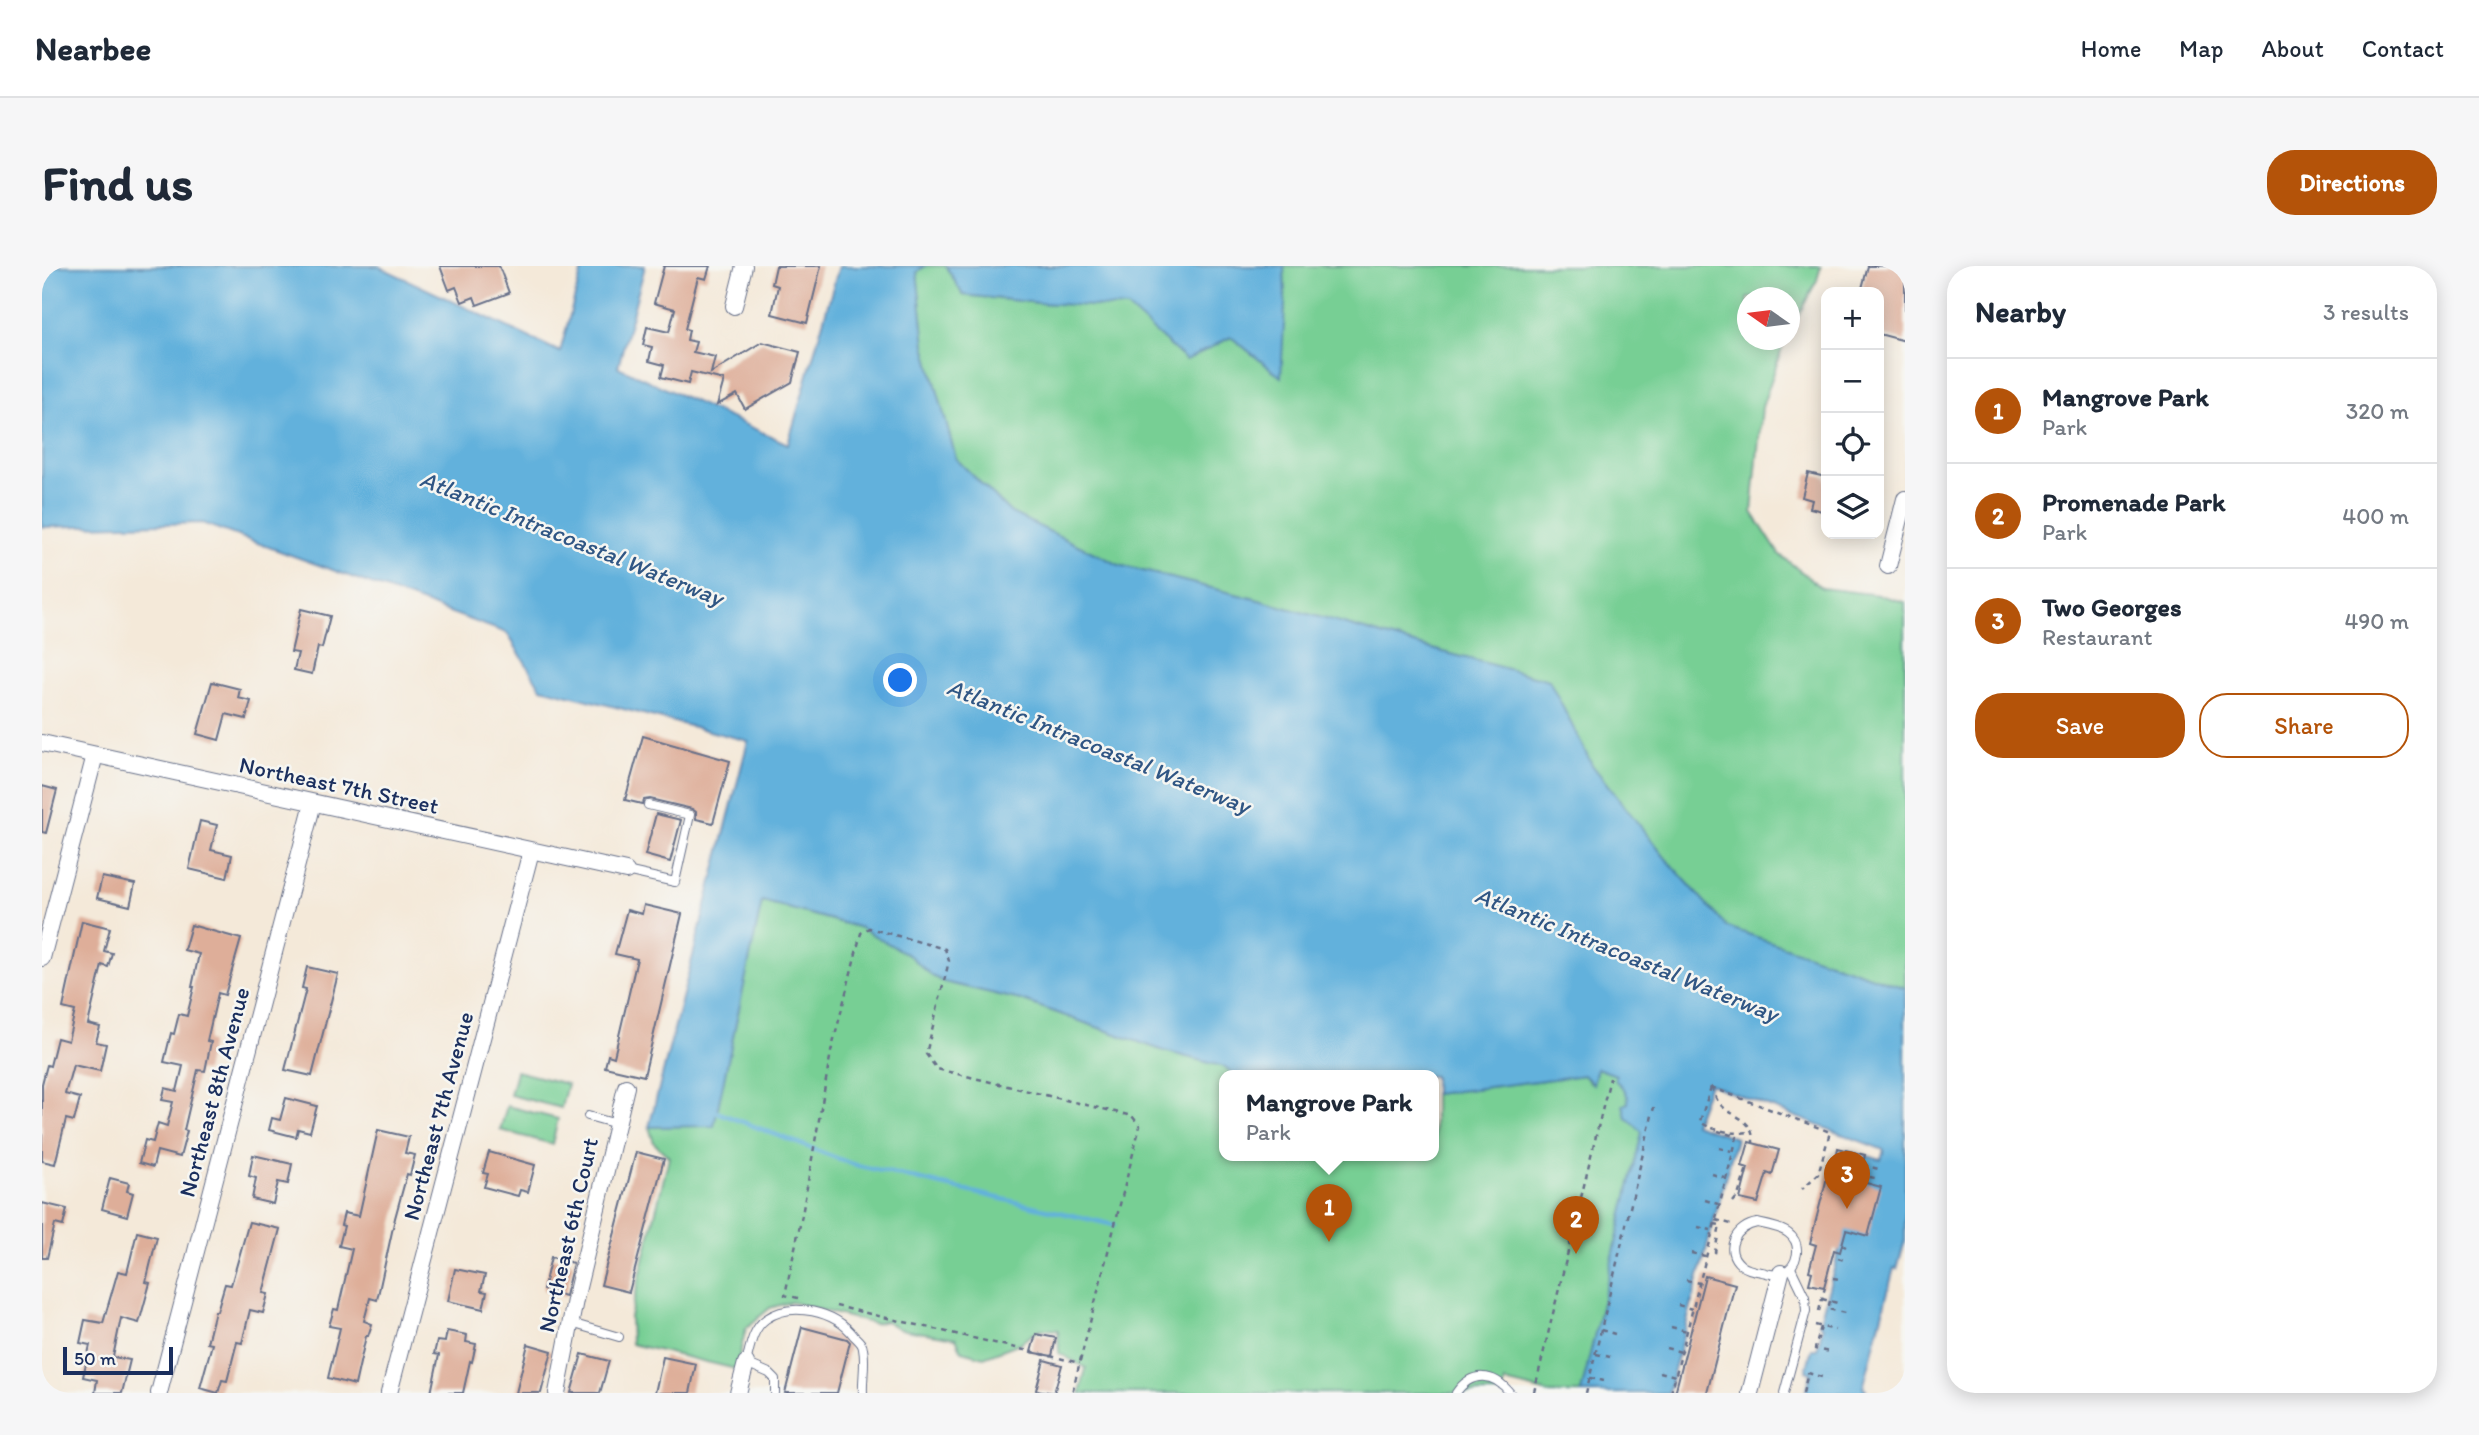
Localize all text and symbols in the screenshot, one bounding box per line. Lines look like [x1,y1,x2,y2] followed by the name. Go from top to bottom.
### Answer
[35,29,151,68] text: Nearbee
[2081,34,2141,63] text: Home
[2179,34,2223,63] text: Map
[2261,34,2324,63] text: About
[2362,34,2444,63] text: Contact
[2267,150,2437,215] button: Directions
[42,153,193,212] text: Find us
[1737,287,1800,350] north arrow
[1821,287,1884,539] map controls
[1821,287,1884,350] button: +
[1975,293,2066,330] text: Nearby
[2323,298,2409,326] text: 3 results
[1821,350,1884,413] button: −
[2042,381,2209,413] text: Mangrove Park
[1993,397,2003,425] text: 1
[2346,397,2409,425] text: 320 m
[1821,413,1884,476] button: locate
[2042,413,2087,441] text: Park
[416,464,730,613] water label: Atlantic Intracoastal Waterway
[1821,476,1884,539] button: layers
[2042,486,2225,518] text: Promenade Park
[1992,502,2004,530] text: 2
[2342,502,2409,530] text: 400 m
[2042,518,2087,546] text: Park
[2042,591,2182,623] text: Two Georges
[1992,607,2004,635] text: 3
[2344,607,2409,635] text: 490 m
[2042,623,2152,651] text: Restaurant
[883,663,917,697] your location
[943,672,1257,821] water label: Atlantic Intracoastal Waterway
[1975,693,2185,758] button: Save
[2199,693,2409,758] button: Share
[237,750,441,820] street label: Northeast 7th Street
[1471,880,1785,1029] water label: Atlantic Intracoastal Waterway
[173,984,255,1200] street label: Northeast 8th Avenue
[397,1009,479,1223] street label: Northeast 7th Avenue
[1219,1070,1439,1161] popup
[1246,1086,1412,1118] text: Mangrove Park
[1246,1118,1291,1146] text: Park
[532,1135,604,1335] street label: Northeast 6th Court
[1824,1151,1870,1209] pin: 3
[1306,1184,1352,1242] pin: 1
[1553,1196,1599,1254] pin: 2
[63,1344,173,1376] scale bar
[74,1347,116,1370] text: 50 m

